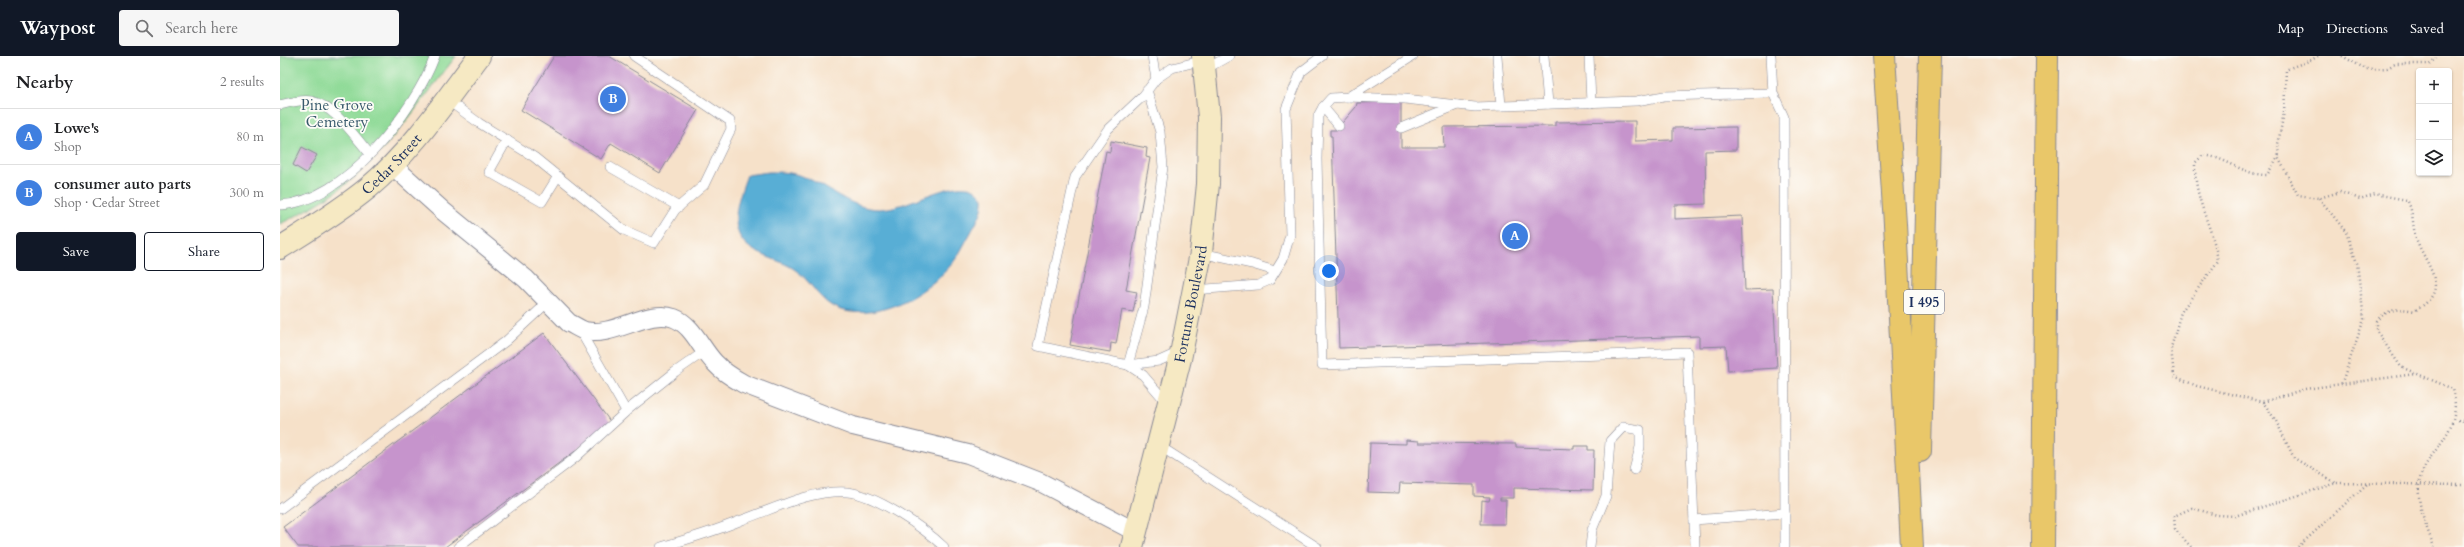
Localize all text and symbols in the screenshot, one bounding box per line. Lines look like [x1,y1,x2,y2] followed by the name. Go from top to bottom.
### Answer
[119,10,399,46] search box
[20,15,95,41] text: Waypost
[133,17,155,39] icon: search
[165,18,238,38] text: Search here
[2278,19,2304,38] text: Map
[2326,19,2388,38] text: Directions
[2410,19,2444,38] text: Saved
[2416,68,2452,176] map controls
[2416,68,2452,104] button: +
[16,71,73,94] text: Nearby
[220,73,264,91] text: 2 results
[600,84,626,114] pin: B
[301,95,373,132] park label: Pine Grove Cemetery
[2416,104,2452,140] button: −
[54,118,99,138] text: Lowe's
[24,128,34,146] text: A
[236,128,264,146] text: 80 m
[357,129,426,199] street label: Cedar Street
[54,138,82,156] text: Shop
[2416,140,2452,176] button: layers
[54,174,191,194] text: consumer auto parts
[24,184,34,202] text: B
[230,184,264,202] text: 300 m
[54,194,160,212] text: Shop · Cedar Street
[1502,221,1528,251] pin: A
[16,232,136,271] button: Save
[144,232,264,271] button: Share
[1169,244,1212,365] street label: Fortune Boulevard
[1319,261,1339,281] your location
[1904,290,1944,314] road number: I 495

